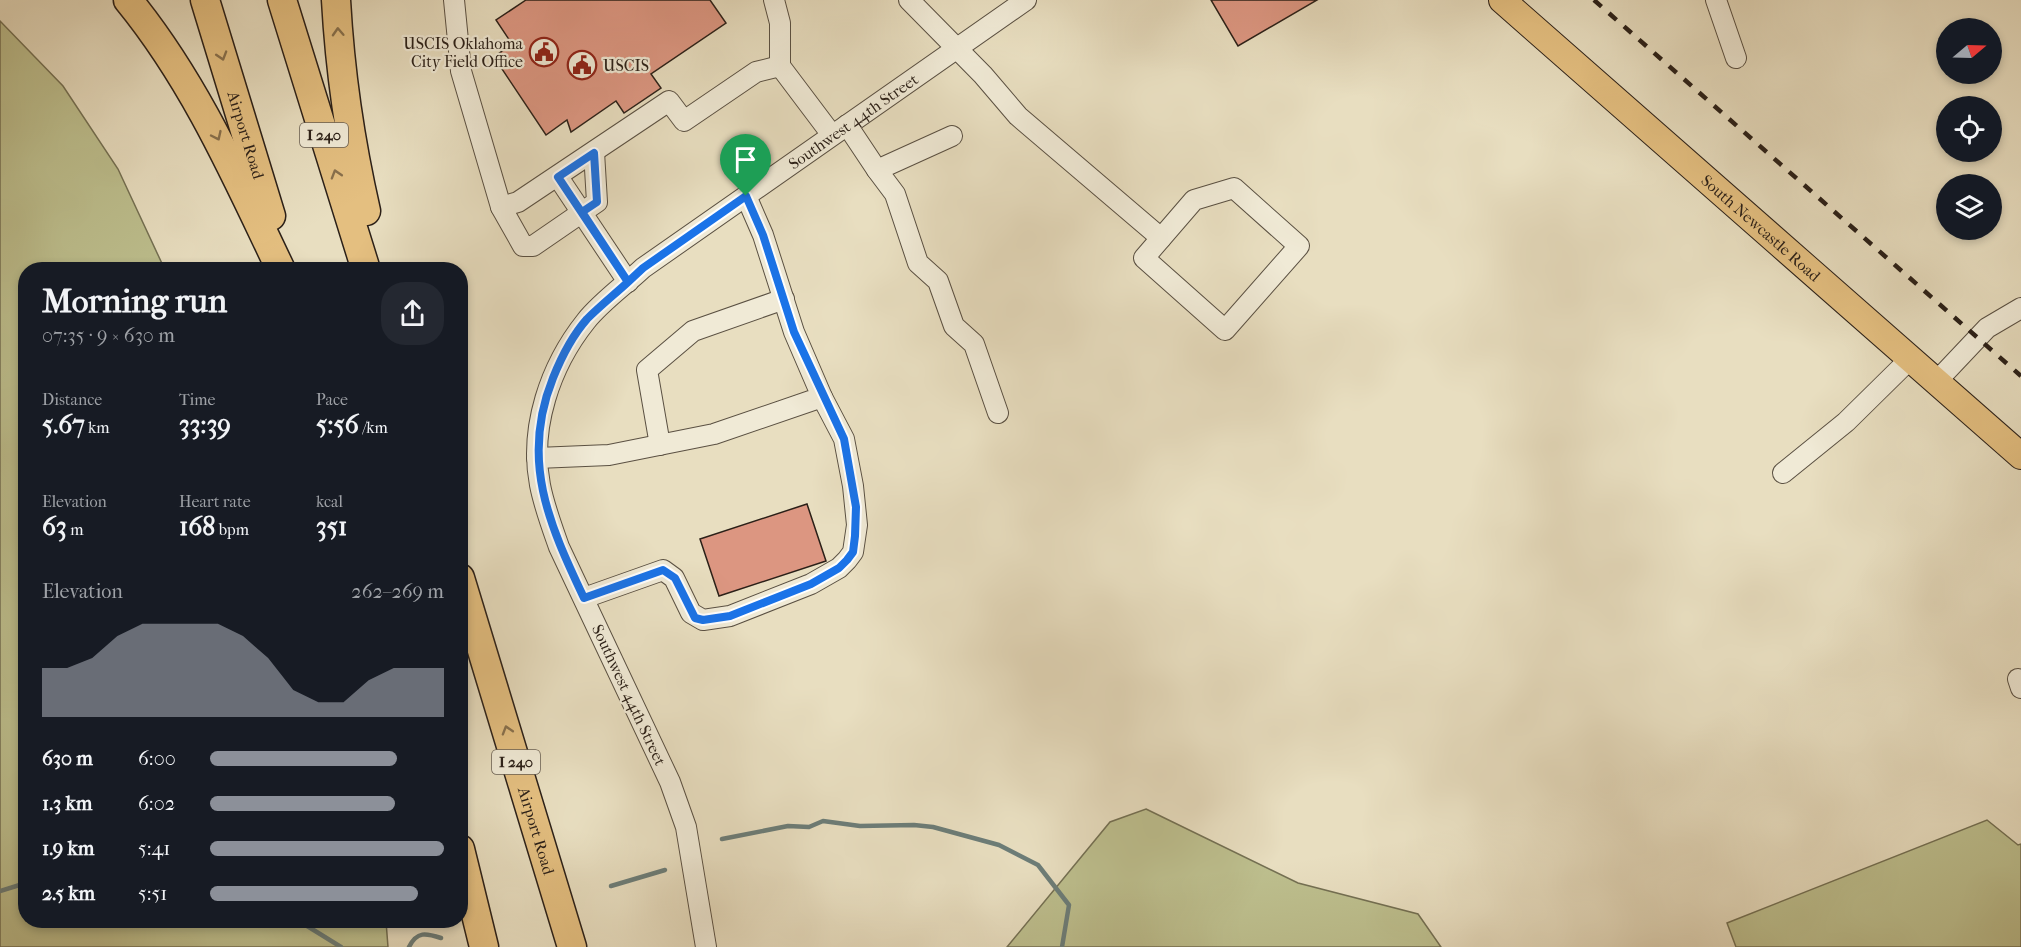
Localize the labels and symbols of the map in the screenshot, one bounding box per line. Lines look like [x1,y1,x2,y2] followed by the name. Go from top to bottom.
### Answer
[1936,18,2002,84] north arrow
[332,28,345,37] one-way arrow
[403,34,524,71] place label: USCIS Oklahoma City Field Office
[528,36,560,68] public building icon: USCIS Oklahoma City Field Office
[566,49,598,81] public building icon: USCIS
[215,50,227,61] one-way arrow
[603,56,649,75] place label: USCIS
[785,69,922,173] street label: Southwest 44th Street
[224,88,269,181] street label: Airport Road
[300,123,348,147] road number: I 240
[210,130,222,141] one-way arrow
[720,134,771,196] pin
[331,169,343,180] one-way arrow
[1698,170,1825,285] street label: South Newcastle Road
[588,621,670,769] street label: Southwest 44th Street
[502,725,514,736] one-way arrow
[492,750,540,774] road number: I 240
[514,783,559,877] street label: Airport Road

